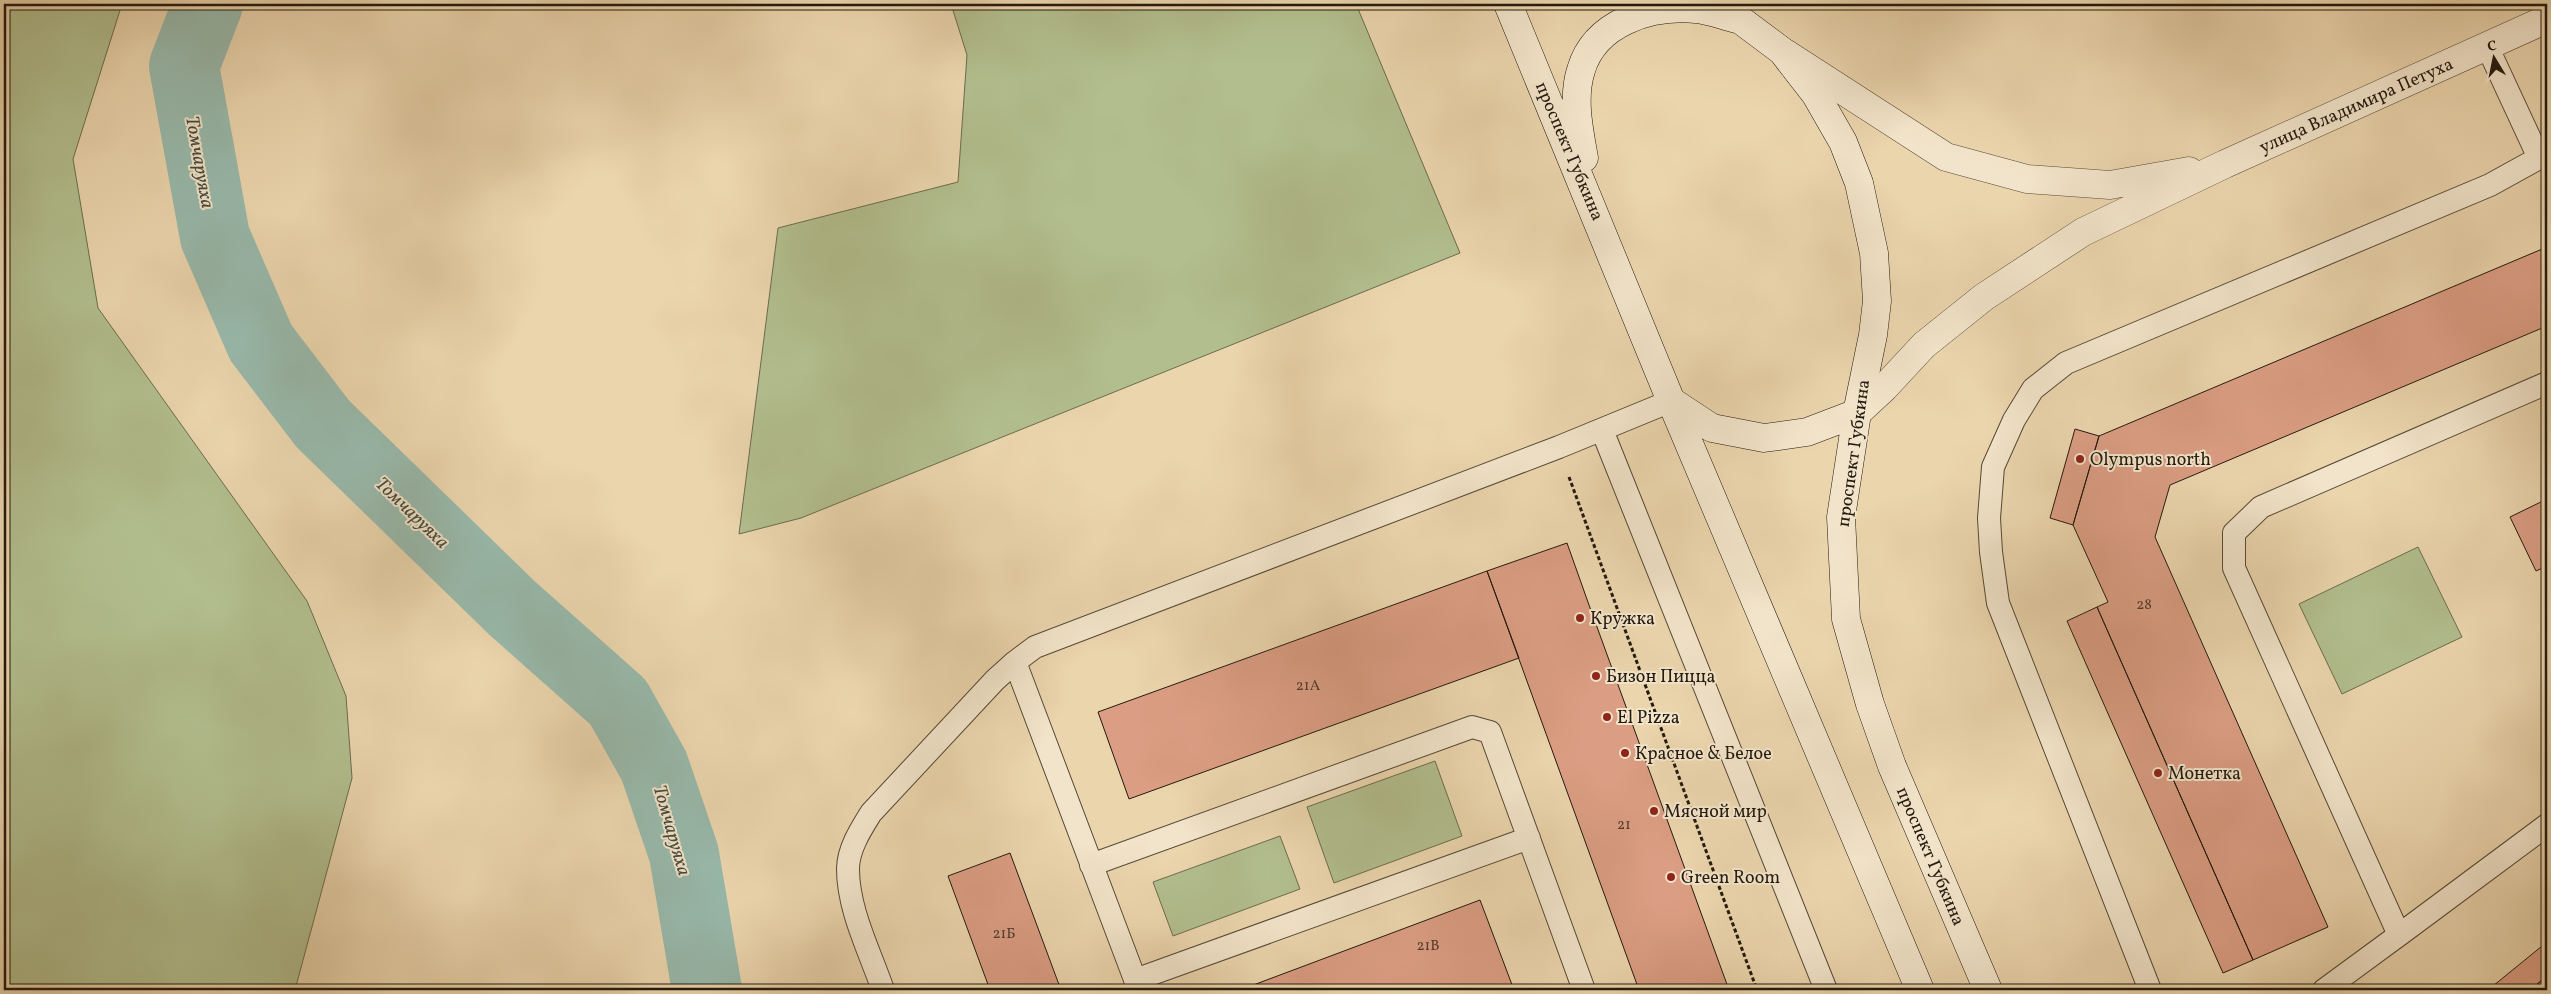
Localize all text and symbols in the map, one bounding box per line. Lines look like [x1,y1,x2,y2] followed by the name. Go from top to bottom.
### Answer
[2468,32,2518,82] north arrow
[2486,37,2498,57] text: С
[2256,52,2458,160] street label: улица Владимира Петуха
[1528,78,1609,225] street label: проспект Губкина
[178,114,220,211] water label: Томчаруяха
[1832,378,1877,529] street label: проспект Губкина
[2090,448,2211,473] place label: Olympus north
[2074,453,2086,465] marker: Olympus north
[369,472,454,555] water label: Томчаруяха
[2136,595,2152,616] house number: 28
[1590,607,1655,632] place label: Кружка
[1574,612,1586,624] marker: Кружка
[1606,665,1716,690] place label: Бизон Пицца
[1590,670,1602,682] marker: Бизон Пицца
[1296,676,1321,697] house number: 21А
[1617,706,1680,731] place label: El Pizza
[1601,711,1613,723] marker: El Pizza
[1635,742,1772,767] place label: Красное & Белое
[1619,747,1631,759] marker: Красное & Белое
[2168,762,2241,787] place label: Монетка
[2152,767,2164,779] marker: Монетка
[646,782,696,879] water label: Томчаруяха
[1889,783,1970,930] street label: проспект Губкина
[1664,800,1767,825] place label: Мясной мир
[1648,805,1660,817] marker: Мясной мир
[1617,815,1631,836] house number: 21
[1681,866,1780,891] place label: Green Room
[1665,871,1677,883] marker: Green Room
[992,924,1016,945] house number: 21Б
[1416,936,1440,957] house number: 21В

